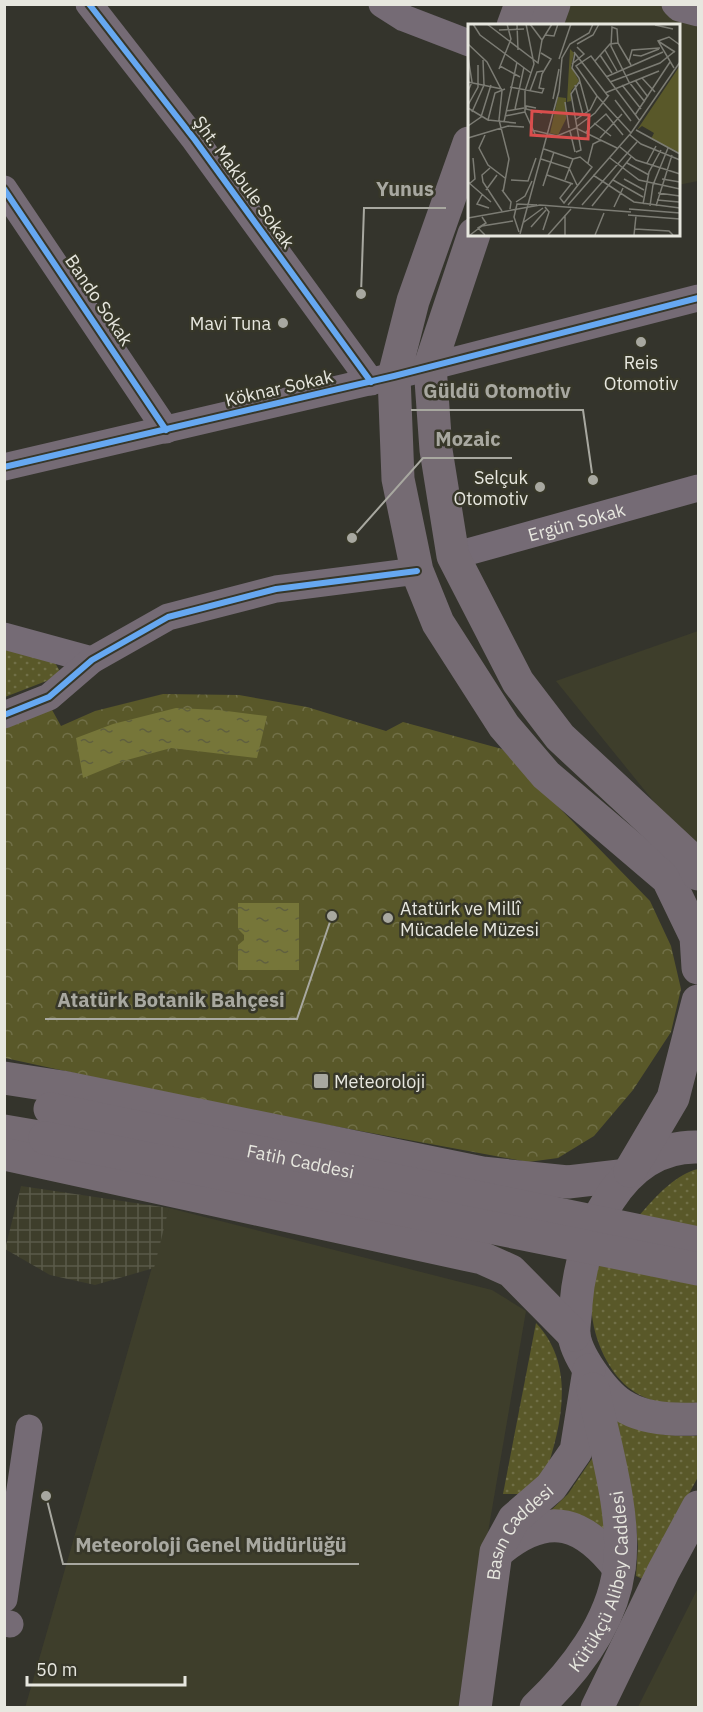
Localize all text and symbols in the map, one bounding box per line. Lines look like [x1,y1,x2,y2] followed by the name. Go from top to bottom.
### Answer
[468,24,679,236] inset map
[188,111,300,253] street label: Şht. Makbule Sokak
[364,170,446,208] callout: Yunus
[376,175,434,202] text: Yunus
[60,250,138,351] street label: Bando Sokak
[190,312,271,335] place label: Mavi Tuna
[276,316,290,330] marker: Mavi Tuna
[634,335,648,349] marker: Reis Otomotiv
[604,351,678,395] place label: Reis Otomotiv
[223,364,336,412] street label: Köknar Sokak
[411,372,583,410] callout: Güldü Otomotiv
[423,377,571,404] text: Güldü Otomotiv
[423,420,512,458] callout: Mozaic
[435,425,501,452] text: Mozaic
[453,466,529,510] place label: Selçuk Otomotiv
[533,480,547,494] marker: Selçuk Otomotiv
[525,497,628,546] street label: Ergün Sokak
[400,897,539,941] place label: Atatürk ve Millî Mücadele Müzesi
[381,911,395,925] marker: Atatürk ve Millî Mücadele Müzesi
[45,981,297,1019] callout: Atatürk Botanik Bahçesi
[57,986,285,1013] text: Atatürk Botanik Bahçesi
[334,1070,425,1093] place label: Meteoroloji
[312,1072,330,1090] marker: Meteoroloji
[245,1139,356,1183] street label: Fatih Caddesi
[481,1479,558,1582] street label: Basın Caddesi
[563,1489,632,1676] street label: Kütükçü Alibey Caddesi
[63,1526,359,1564] callout: Meteoroloji Genel Müdürlüğü
[75,1531,347,1558] text: Meteoroloji Genel Müdürlüğü
[27,1649,184,1687] scale bar
[36,1658,78,1681] text: 50 m

